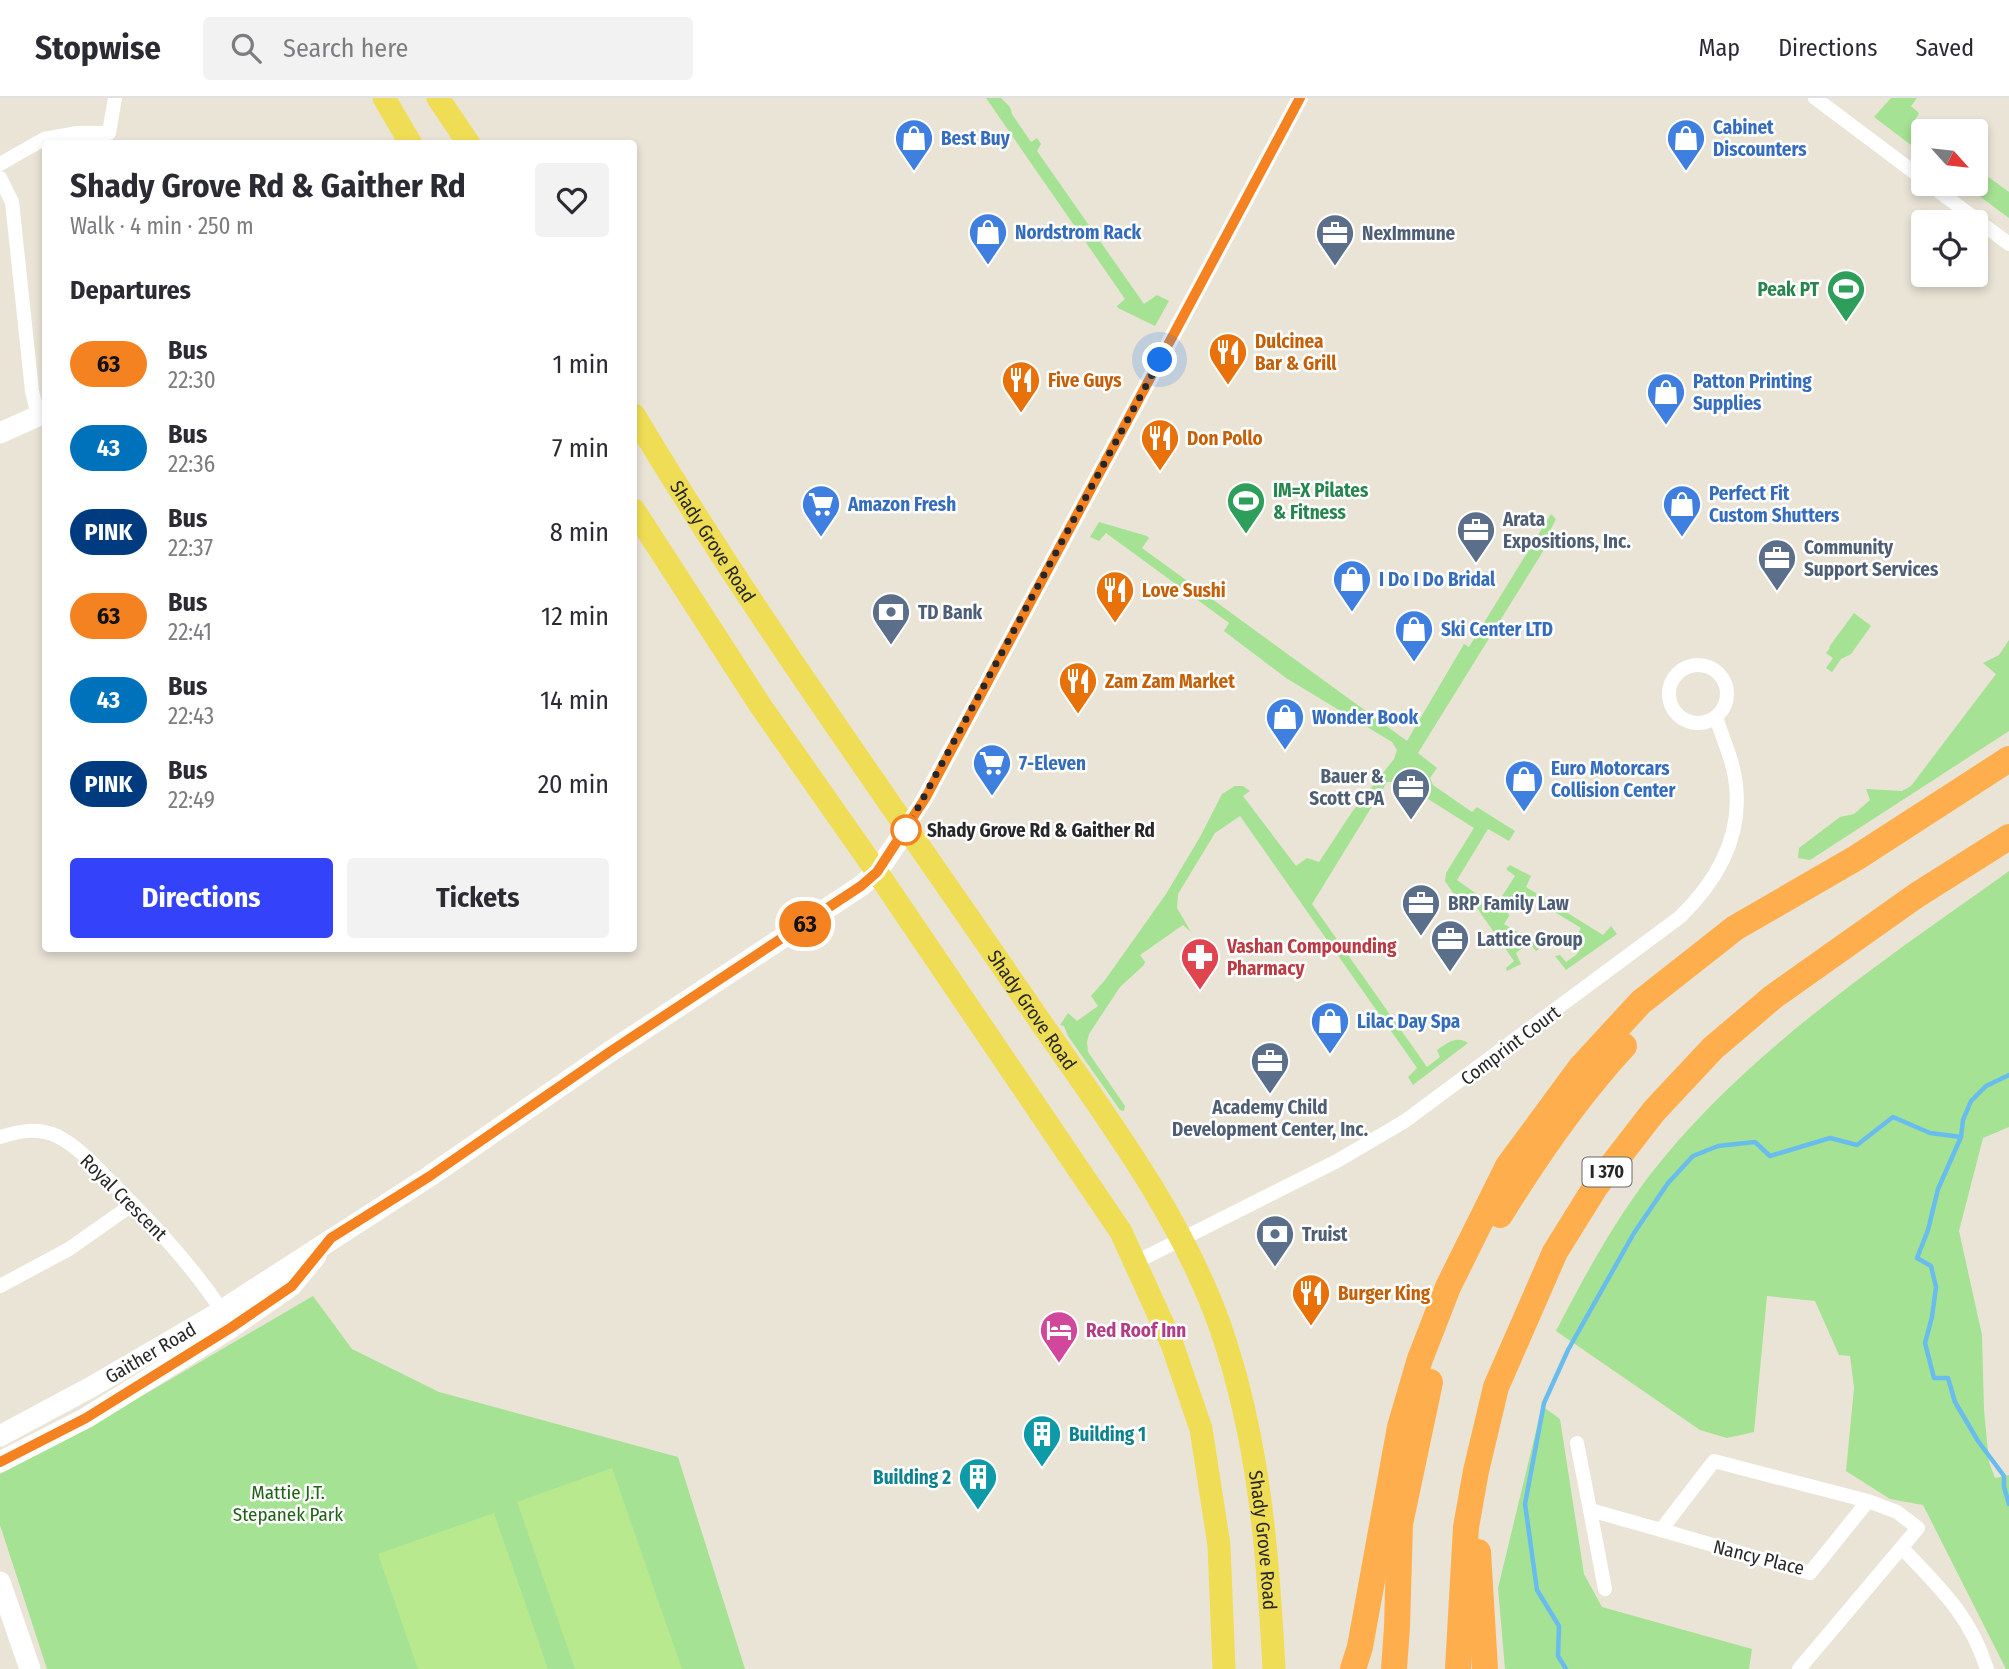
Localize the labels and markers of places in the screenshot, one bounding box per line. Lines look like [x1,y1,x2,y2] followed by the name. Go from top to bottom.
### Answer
[1713,116,1807,161] place label: Cabinet Discounters
[893,117,935,172] shop icon: Best Buy
[1665,117,1707,172] shop icon: Cabinet Discounters
[941,127,1011,150] place label: Best Buy
[967,211,1009,266] shop icon: Nordstrom Rack
[1314,212,1356,267] office icon: NexImmune
[1015,221,1142,244] place label: Nordstrom Rack
[1362,222,1456,245] place label: NexImmune
[1825,268,1867,323] sports icon: Peak PT
[1757,278,1820,301] place label: Peak PT
[1255,330,1337,375] place label: Dulcinea Bar & Grill
[1207,331,1249,386] restaurant icon: Dulcinea Bar & Grill
[1000,359,1042,414] restaurant icon: Five Guys
[1048,369,1122,392] place label: Five Guys
[1693,370,1812,415] place label: Patton Printing Supplies
[1645,371,1687,426] shop icon: Patton Printing Supplies
[1139,417,1181,472] restaurant icon: Don Pollo
[1187,427,1263,450] place label: Don Pollo
[1273,479,1369,524] place label: IM=X Pilates & Fitness
[1225,480,1267,535] sports icon: IM=X Pilates & Fitness
[1709,482,1840,527] place label: Perfect Fit Custom Shutters
[800,483,842,538] supermarket icon: Amazon Fresh
[1661,483,1703,538] shop icon: Perfect Fit Custom Shutters
[847,493,956,516] place label: Amazon Fresh
[1502,508,1631,553] place label: Arata Expositions, Inc.
[1455,509,1497,564] office icon: Arata Expositions, Inc.
[1804,536,1939,581] place label: Community Support Services
[1756,537,1798,592] office icon: Community Support Services
[1331,558,1373,613] shop icon: I Do I Do Bridal
[1379,568,1496,591] place label: I Do I Do Bridal
[1094,569,1136,624] restaurant icon: Love Sushi
[1142,579,1226,602] place label: Love Sushi
[870,591,912,646] bank icon: TD Bank
[918,601,983,624] place label: TD Bank
[1393,608,1435,663] shop icon: Ski Center LTD
[1441,618,1553,641] place label: Ski Center LTD
[1057,660,1099,715] restaurant icon: Zam Zam Market
[1105,670,1235,693] place label: Zam Zam Market
[1264,696,1306,751] shop icon: Wonder Book
[1312,706,1418,729] place label: Wonder Book
[971,742,1013,797] supermarket icon: 7-Eleven
[1019,752,1086,775] place label: 7-Eleven
[1551,757,1676,802] place label: Euro Motorcars Collision Center
[1503,758,1545,813] shop icon: Euro Motorcars Collision Center
[1309,765,1385,810] place label: Bauer & Scott CPA
[1390,766,1432,821] office icon: Bauer & Scott CPA
[891,815,921,845] marker: Shady Grove Rd & Gaither Rd
[927,819,1155,842] place label: Shady Grove Rd & Gaither Rd
[1400,882,1442,937] office icon: BRP Family Law
[1448,892,1569,915] place label: BRP Family Law
[1429,918,1471,973] office icon: Lattice Group
[1477,928,1583,951] place label: Lattice Group
[1226,935,1397,980] place label: Vashan Compounding Pharmacy
[1179,936,1221,991] pharmacy icon: Vashan Compounding Pharmacy
[1309,1000,1351,1055] shop icon: Lilac Day Spa
[1357,1010,1460,1033] place label: Lilac Day Spa
[1249,1040,1291,1095] office icon: Academy Child Development Center, Inc.
[1172,1096,1368,1141] place label: Academy Child Development Center, Inc.
[1254,1213,1296,1268] bank icon: Truist
[1302,1223,1348,1246] place label: Truist
[1290,1272,1332,1327] restaurant icon: Burger King
[1338,1282,1431,1305] place label: Burger King
[1038,1309,1080,1364] hotel icon: Red Roof Inn
[1086,1319,1186,1342] place label: Red Roof Inn
[1021,1413,1063,1468] building icon: Building 1
[1069,1423,1146,1446] place label: Building 1
[957,1456,999,1511] building icon: Building 2
[873,1466,951,1489] place label: Building 2

